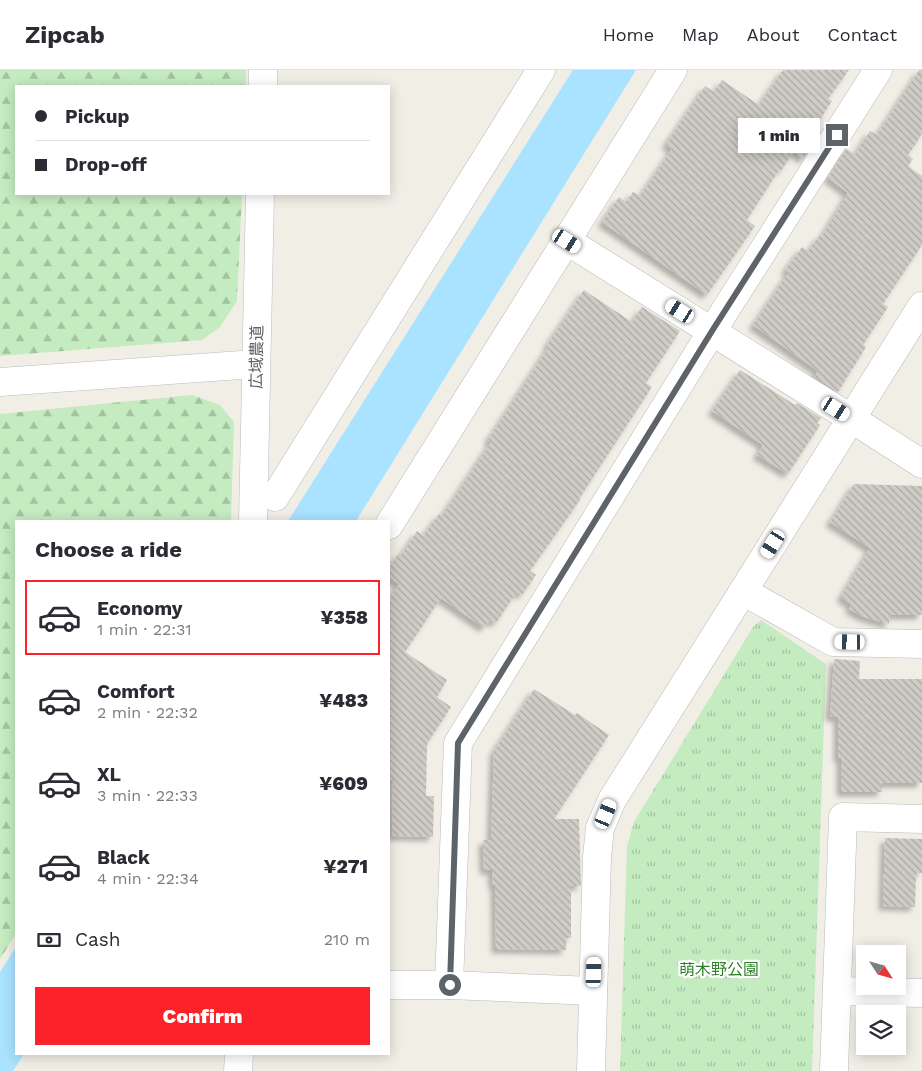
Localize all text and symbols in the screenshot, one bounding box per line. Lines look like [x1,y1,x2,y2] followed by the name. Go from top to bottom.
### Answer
[25,21,105,49] text: Zipcab
[603,24,654,45] text: Home
[682,24,719,45] text: Map
[747,24,799,45] text: About
[827,24,897,45] text: Contact
[65,105,129,128] text: Pickup
[737,118,820,152] callout: 1 min
[826,124,848,146] route end
[758,126,800,145] text: 1 min
[65,153,147,176] text: Drop-off
[550,227,583,255] car
[663,297,696,325] car
[246,325,267,389] street label: 広域農道
[819,395,852,423] car
[758,527,787,561] car
[35,537,182,562] text: Choose a ride
[37,595,82,640] icon: car
[97,597,182,620] text: Economy
[321,606,368,629] text: ¥358
[97,620,192,639] text: 1 min · 22:31
[834,634,865,650] car
[37,678,82,723] icon: car
[97,680,175,703] text: Comfort
[319,689,368,712] text: ¥483
[97,703,198,722] text: 2 min · 22:32
[37,761,82,806] icon: car
[97,763,121,786] text: XL
[319,772,368,795] text: ¥609
[97,786,198,805] text: 3 min · 22:33
[593,797,618,831] car
[37,844,82,889] icon: car
[97,846,150,869] text: Black
[324,855,368,878] text: ¥271
[97,869,199,888] text: 4 min · 22:34
[35,926,63,954] icon: cash
[75,928,121,951] text: Cash
[324,930,370,949] text: 210 m
[856,945,906,995] north arrow
[856,945,906,1055] map controls
[585,957,602,987] car
[679,960,759,979] park label: 萌木野公園
[439,974,461,996] route start
[35,987,370,1045] button: Confirm
[856,1005,906,1055] button: layers

